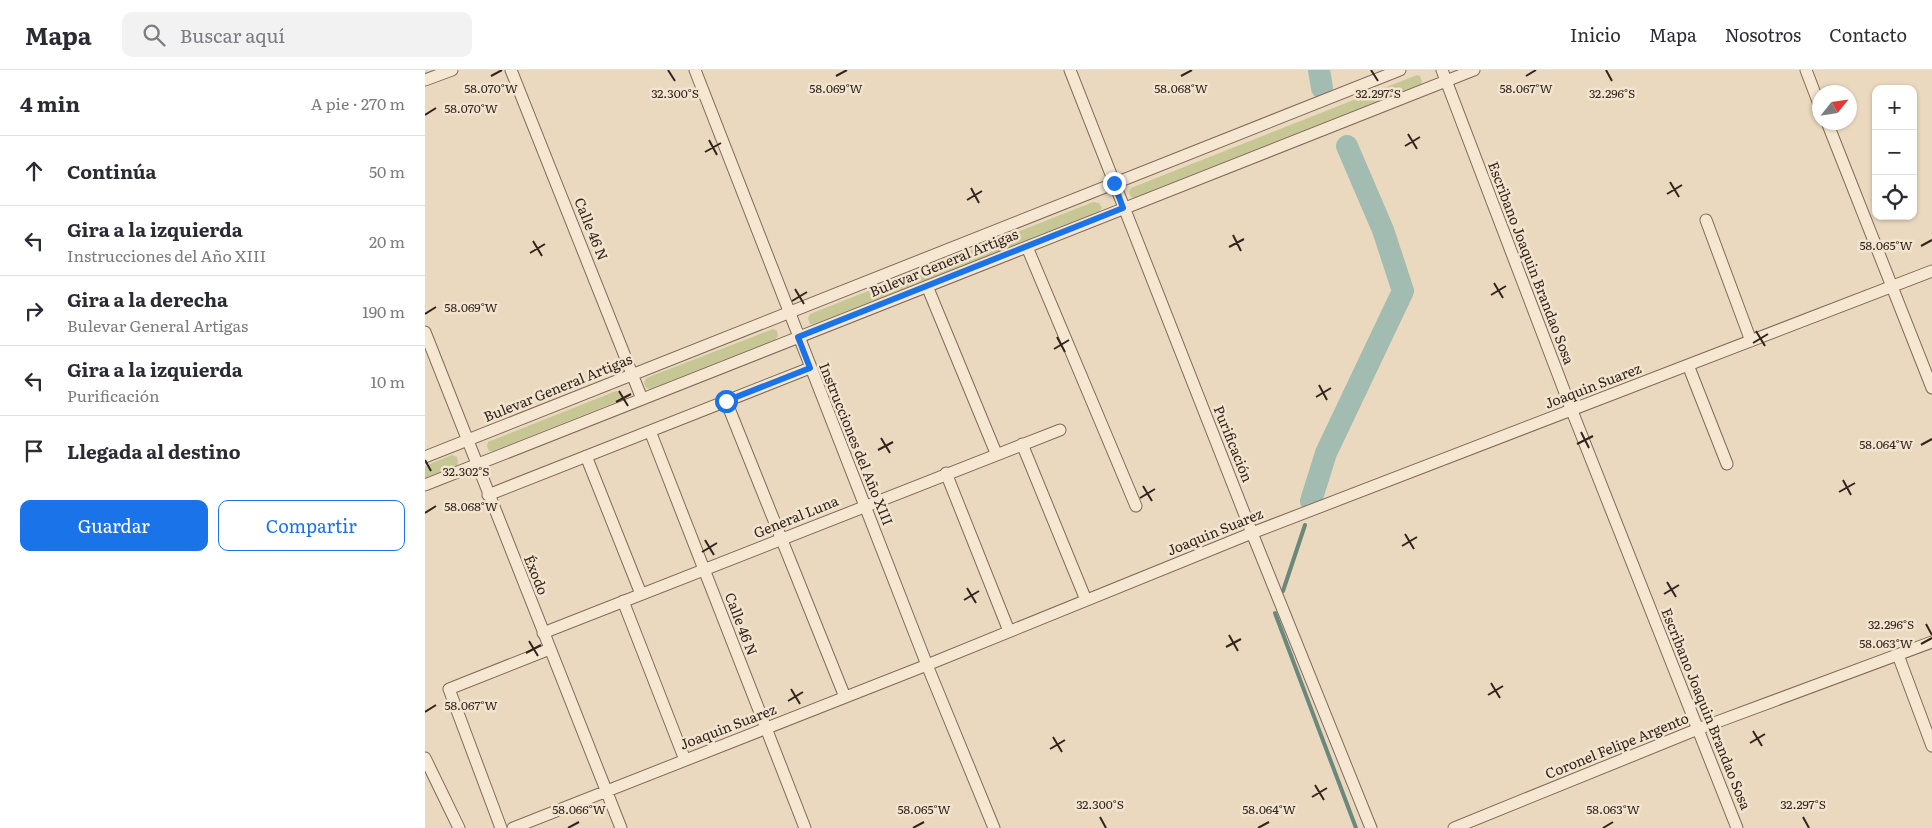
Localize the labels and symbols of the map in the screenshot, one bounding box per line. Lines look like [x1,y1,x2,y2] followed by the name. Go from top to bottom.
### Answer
[464,79,518,97] text: 58.070°W
[809,79,863,97] text: 58.069°W
[1154,79,1208,97] text: 58.068°W
[1499,79,1553,97] text: 58.067°W
[651,84,699,102] text: 32.300°S
[1355,84,1401,102] text: 32.297°S
[1589,84,1635,102] text: 32.296°S
[1812,85,1857,130] north arrow
[444,99,498,117] text: 58.070°W
[1484,158,1580,367] street label: Escribano Joaquin Brandao Sosa
[1103,172,1126,195] route end
[570,194,614,263] street label: Calle 46 N
[866,223,1021,301] street label: Bulevar General Artigas
[1859,236,1913,254] text: 58.065°W
[444,298,498,316] text: 58.069°W
[480,348,635,426] street label: Bulevar General Artigas
[1542,357,1644,413] street label: Joaquin Suarez
[815,359,899,528] street label: Instrucciones del Año XIII
[715,390,738,413] route start
[1209,402,1258,485] street label: Purificación
[1859,435,1913,453] text: 58.064°W
[443,462,489,480] text: 32.302°S
[750,490,841,542] street label: General Luna
[444,497,498,515] text: 58.068°W
[1164,503,1266,559] street label: Joaquin Suarez
[520,552,554,598] street label: Éxodo
[721,589,763,658] street label: Calle 46 N
[1657,605,1757,813] street label: Escribano Joaquin Brandao Sosa
[1868,615,1914,633] text: 32.296°S
[1859,634,1913,652] text: 58.063°W
[444,696,498,714] text: 58.067°W
[677,698,779,754] street label: Joaquin Suarez
[1542,707,1691,783] street label: Coronel Felipe Argento
[1076,795,1124,813] text: 32.300°S
[1780,795,1826,813] text: 32.297°S
[552,800,606,818] text: 58.066°W
[897,800,951,818] text: 58.065°W
[1242,800,1296,818] text: 58.064°W
[1586,800,1640,818] text: 58.063°W

